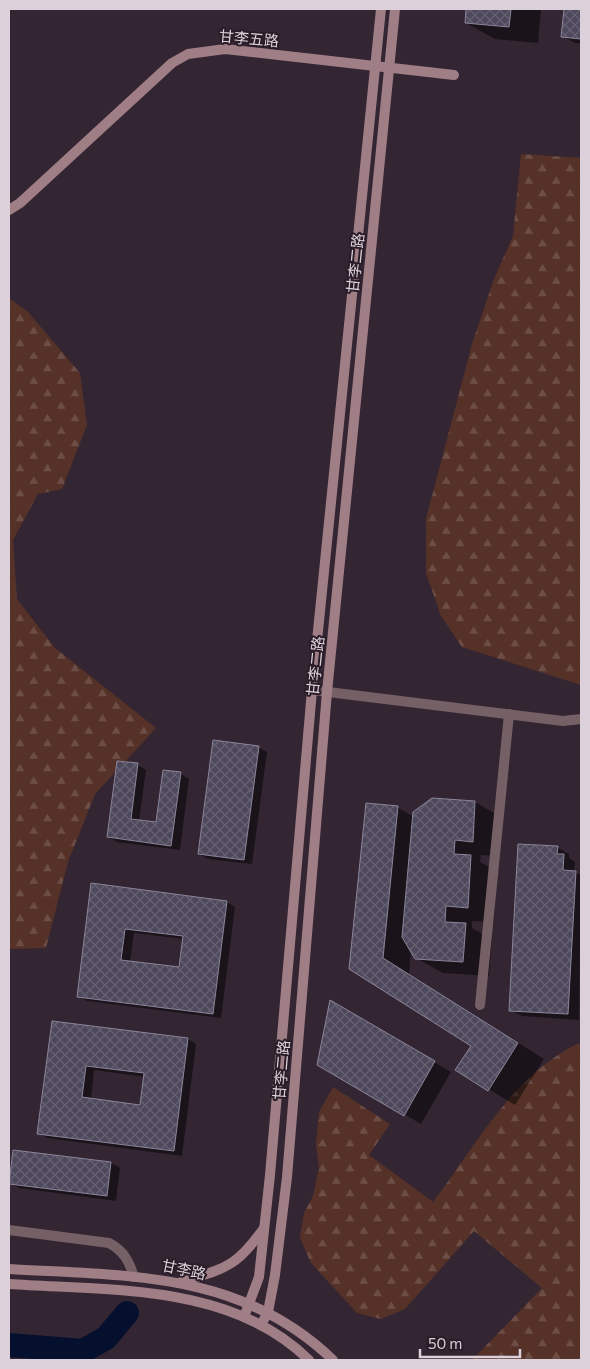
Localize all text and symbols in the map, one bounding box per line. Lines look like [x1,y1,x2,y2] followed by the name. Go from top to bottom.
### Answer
[218,26,280,50] street label: 甘李五路
[343,232,367,294] street label: 甘李二路
[303,635,327,697] street label: 甘李二路
[269,1039,293,1101] street label: 甘李二路
[160,1256,208,1282] street label: 甘李路
[420,1326,520,1358] scale bar
[428,1334,462,1352] text: 50 m

